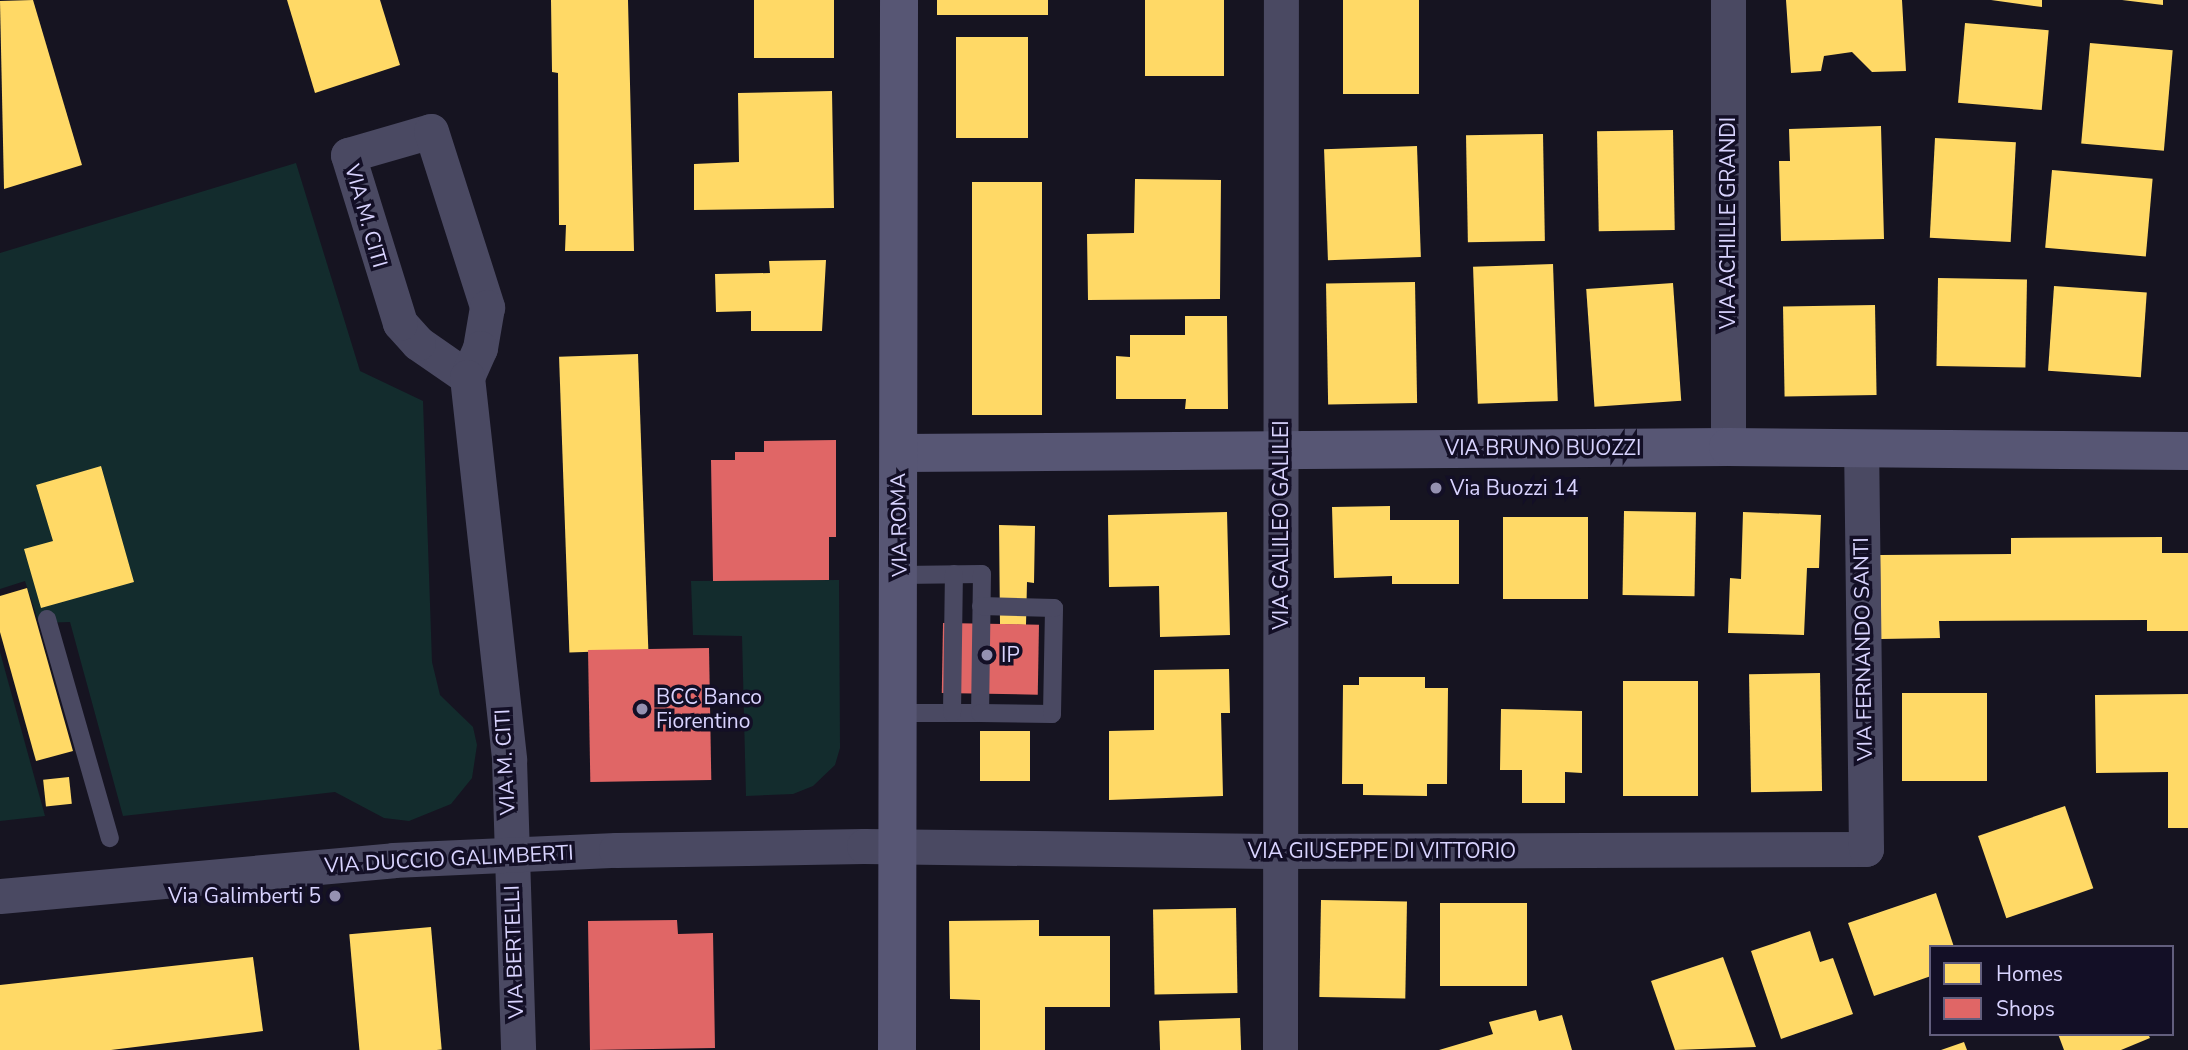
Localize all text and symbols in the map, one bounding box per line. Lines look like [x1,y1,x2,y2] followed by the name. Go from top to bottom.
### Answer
[1715,117,1741,329] street label: VIA ACHILLE GRANDI
[339,161,393,271] street label: VIA M. CITI
[1268,420,1294,630] street label: VIA GALILEO GALILEI
[1445,435,1641,461] street label: VIA BRUNO BUOZZI
[885,473,913,577] street label: VIA ROMA
[1450,475,1578,501] place label: Via Buozzi 14
[1428,480,1444,496] marker: Via Buozzi 14
[1848,537,1878,761] street label: VIA FERNANDO SANTI
[1001,642,1020,668] place label: IP
[979,647,995,663] marker: IP
[656,684,762,734] place label: BCC Banco Fiorentino
[634,701,650,717] marker: BCC Banco Fiorentino
[490,708,520,816] street label: VIA M. CITI
[1248,838,1516,864] street label: VIA GIUSEPPE DI VITTORIO
[324,840,574,878] street label: VIA DUCCIO GALIMBERTI
[168,883,321,909] place label: Via Galimberti 5
[499,885,529,1019] street label: VIA BERTELLI
[327,888,343,904] marker: Via Galimberti 5
[1929,945,2174,1036] legend
[1996,960,2063,988] text: Homes
[1996,995,2055,1023] text: Shops

